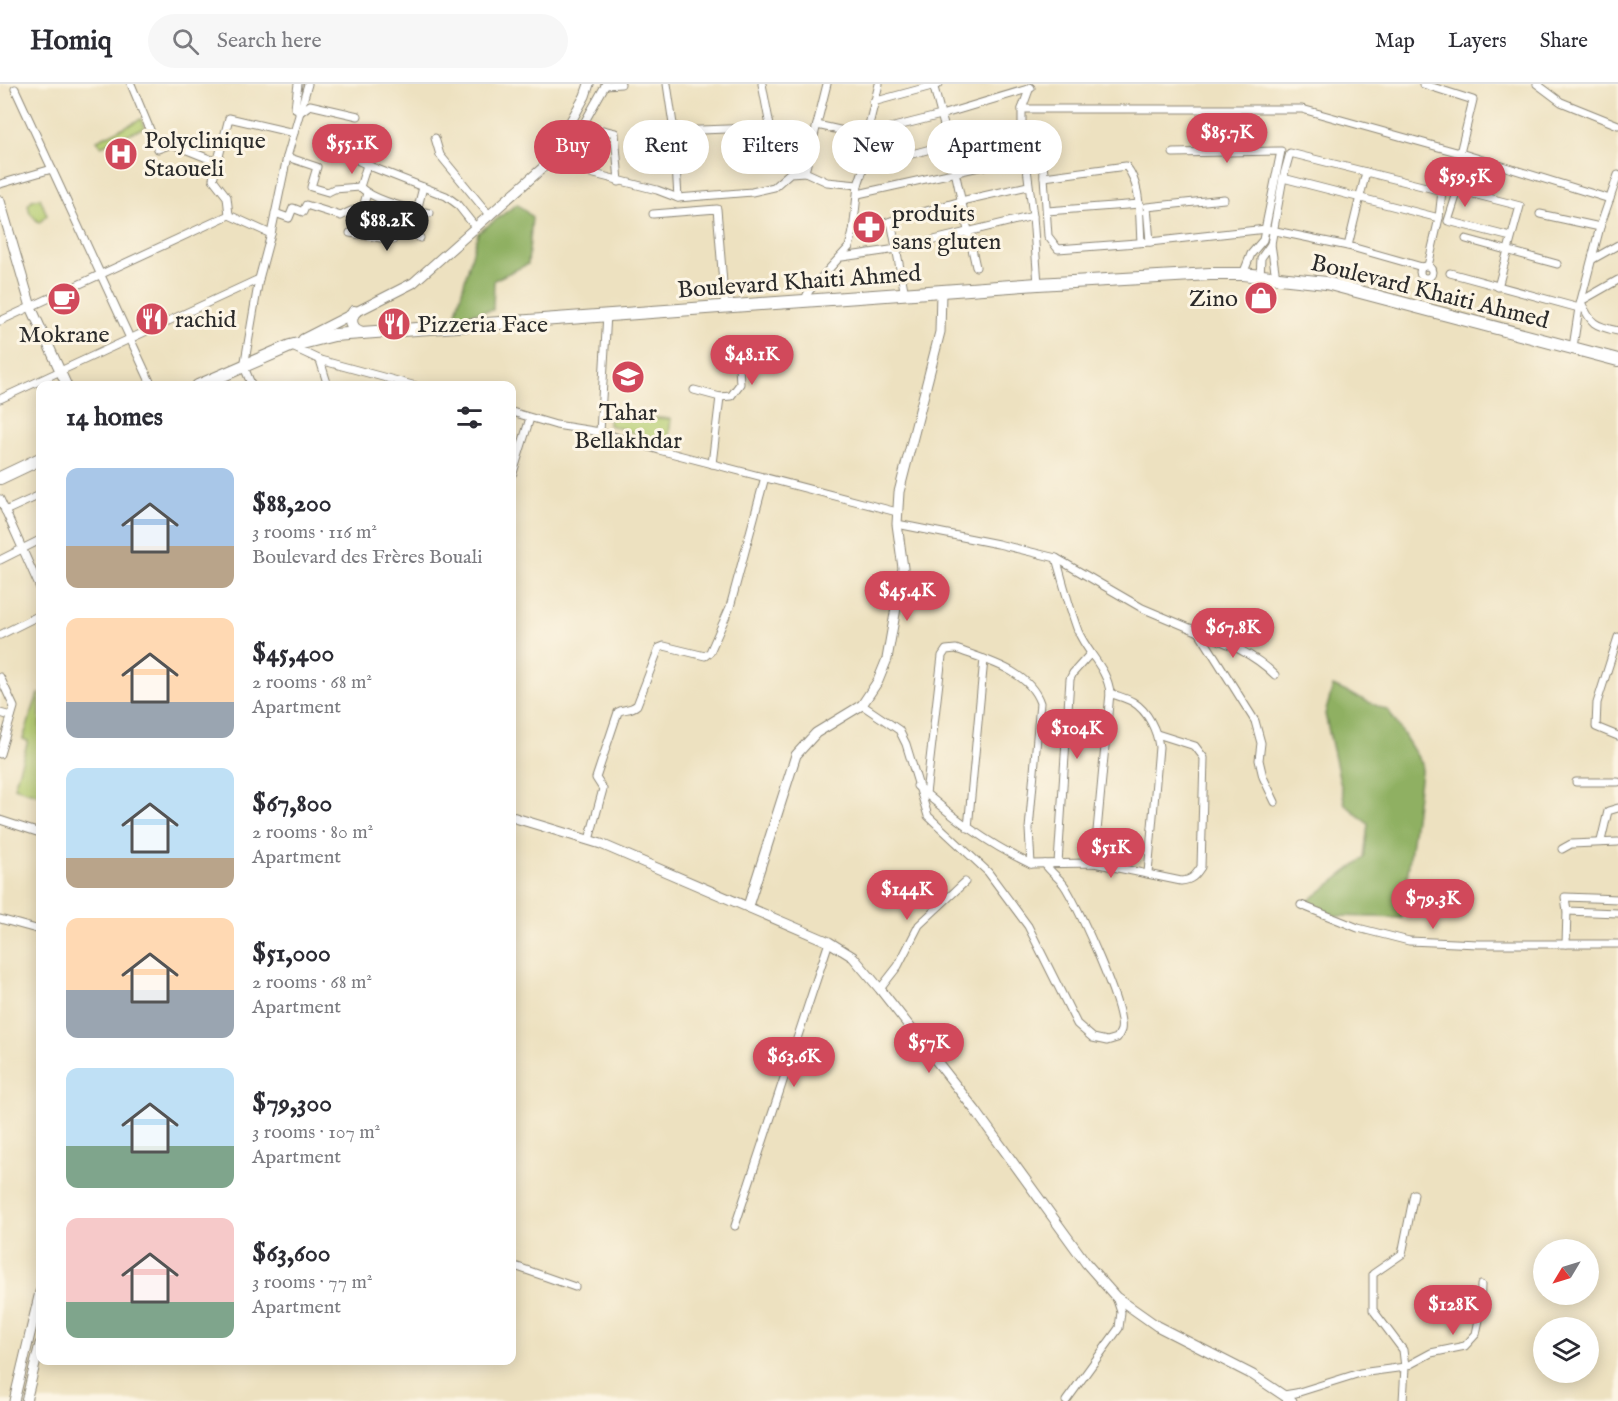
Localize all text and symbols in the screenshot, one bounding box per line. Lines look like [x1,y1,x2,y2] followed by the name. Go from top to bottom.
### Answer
[148,14,568,68] search box
[30,24,112,59] text: Homiq
[169,25,202,58] icon: search
[217,27,322,55] text: Search here
[1375,28,1415,55] text: Map
[1448,28,1507,55] text: Layers
[1540,28,1588,55] text: Share
[1178,113,1276,164] pin: $85.7K
[534,120,611,174] chip: Buy
[623,120,709,174] chip: Rent
[721,120,820,174] chip: Filters
[832,120,915,174] chip: New
[927,120,1062,174] chip: Apartment
[1200,120,1254,145] text: $85.7K
[303,124,401,175] pin: $55.1K
[144,126,266,185] place label: Polyclinique Staoueli
[326,131,378,156] text: $55.1K
[103,136,139,172] hospital icon: Polyclinique Staoueli
[1416,157,1514,208] pin: $59.5K
[1438,164,1492,189] text: $59.5K
[892,199,1001,258] place label: produits sans gluten
[338,201,436,252] pin: $88.2K
[360,208,414,233] text: $88.2K
[851,209,887,245] pharmacy icon: produits sans gluten
[1307,248,1552,337] street label: Boulevard Khaiti Ahmed
[676,258,922,306] street label: Boulevard Khaiti Ahmed
[1243,280,1279,316] shop icon: Zino
[46,281,82,317] cafe icon: Mokrane
[1189,284,1238,315] place label: Zino
[134,301,170,337] restaurant icon: rachid
[175,305,237,336] place label: rachid
[376,306,412,342] restaurant icon: Pizzeria Face
[417,310,548,341] place label: Pizzeria Face
[19,320,109,351] place label: Mokrane
[703,335,801,386] pin: $48.1K
[725,342,779,367] text: $48.1K
[610,359,646,395] school or university icon: Tahar Bellakhdar
[574,398,682,457] place label: Tahar Bellakhdar
[66,401,163,434] text: 14 homes
[453,401,486,434] icon: filters
[252,487,331,520] text: $88,200
[114,492,186,564] icon: home
[252,520,377,545] text: 3 rooms · 116 m²
[252,545,483,570] text: Boulevard des Frères Bouali
[858,571,956,622] pin: $45.4K
[879,578,935,603] text: $45.4K
[1184,608,1282,659] pin: $67.8K
[1205,615,1261,640] text: $67.8K
[252,637,334,670] text: $45,400
[114,642,186,714] icon: home
[252,670,372,695] text: 2 rooms · 68 m²
[252,695,341,720] text: Apartment
[1035,709,1119,760] pin: $104K
[1051,716,1103,741] text: $104K
[252,787,332,820] text: $67,800
[114,792,186,864] icon: home
[252,820,373,845] text: 2 rooms · 80 m²
[1075,828,1147,879] pin: $51K
[1091,835,1131,860] text: $51K
[252,845,341,870] text: Apartment
[865,870,949,921] pin: $144K
[881,877,933,902] text: $144K
[1384,879,1482,930] pin: $79.3K
[1405,886,1461,911] text: $79.3K
[252,937,331,970] text: $51,000
[114,942,186,1014] icon: home
[252,970,372,995] text: 2 rooms · 68 m²
[252,995,341,1020] text: Apartment
[893,1023,965,1074] pin: $57K
[908,1030,950,1055] text: $57K
[745,1037,843,1088] pin: $63.6K
[767,1044,821,1069] text: $63.6K
[252,1087,332,1120] text: $79,300
[114,1092,186,1164] icon: home
[252,1120,380,1145] text: 3 rooms · 107 m²
[252,1145,341,1170] text: Apartment
[252,1237,331,1270] text: $63,600
[1533,1239,1599,1305] north arrow
[1533,1239,1599,1383] map controls
[114,1242,186,1314] icon: home
[252,1270,372,1295] text: 3 rooms · 77 m²
[1411,1285,1495,1336] pin: $128K
[1428,1292,1478,1317] text: $128K
[252,1295,341,1320] text: Apartment
[1533,1317,1599,1383] button: layers

